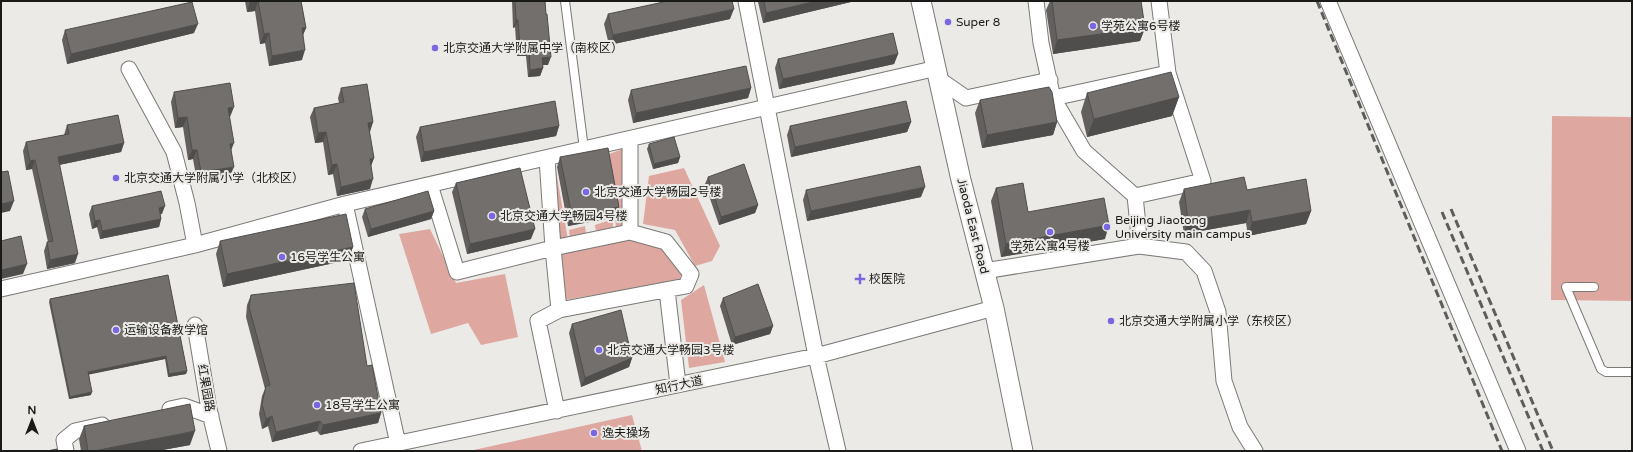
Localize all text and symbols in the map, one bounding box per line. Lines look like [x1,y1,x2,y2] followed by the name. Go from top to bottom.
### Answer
[956,15,1000,29] place label: Super 8
[943,17,953,27] marker: Super 8
[1101,19,1181,33] place label: 学苑公寓6号楼
[1088,21,1098,31] marker: 学苑公寓6号楼
[443,41,623,55] place label: 北京交通大学附属中学（南校区）
[430,43,440,53] marker: 北京交通大学附属中学（南校区）
[124,171,304,185] place label: 北京交通大学附属小学（北校区）
[111,173,121,183] marker: 北京交通大学附属小学（北校区）
[954,177,992,275] street label: Jiaoda East Road
[594,185,722,199] place label: 北京交通大学畅园2号楼
[581,187,591,197] marker: 北京交通大学畅园2号楼
[500,209,628,223] place label: 北京交通大学畅园4号楼
[487,211,497,221] marker: 北京交通大学畅园4号楼
[1115,213,1251,241] place label: Beijing Jiaotong University main campus
[1102,222,1112,232] marker: Beijing Jiaotong University main campus
[1045,227,1055,237] marker: 学苑公寓4号楼
[1010,239,1090,253] place label: 学苑公寓4号楼
[290,250,365,264] place label: 16号学生公寓
[277,252,287,262] marker: 16号学生公寓
[869,272,905,286] place label: 校医院
[854,273,866,285] marker: 校医院
[1119,314,1299,328] place label: 北京交通大学附属小学（东校区）
[1106,316,1116,326] marker: 北京交通大学附属小学（东校区）
[124,323,208,337] place label: 运输设备教学馆
[111,325,121,335] marker: 运输设备教学馆
[607,343,735,357] place label: 北京交通大学畅园3号楼
[594,345,604,355] marker: 北京交通大学畅园3号楼
[195,363,217,413] street label: 红果园路
[654,373,704,397] street label: 知行大道
[325,398,400,412] place label: 18号学生公寓
[12,400,52,440] north arrow
[312,400,322,410] marker: 18号学生公寓
[28,404,36,417] text: N
[602,426,650,440] place label: 逸夫操场
[589,428,599,438] marker: 逸夫操场

